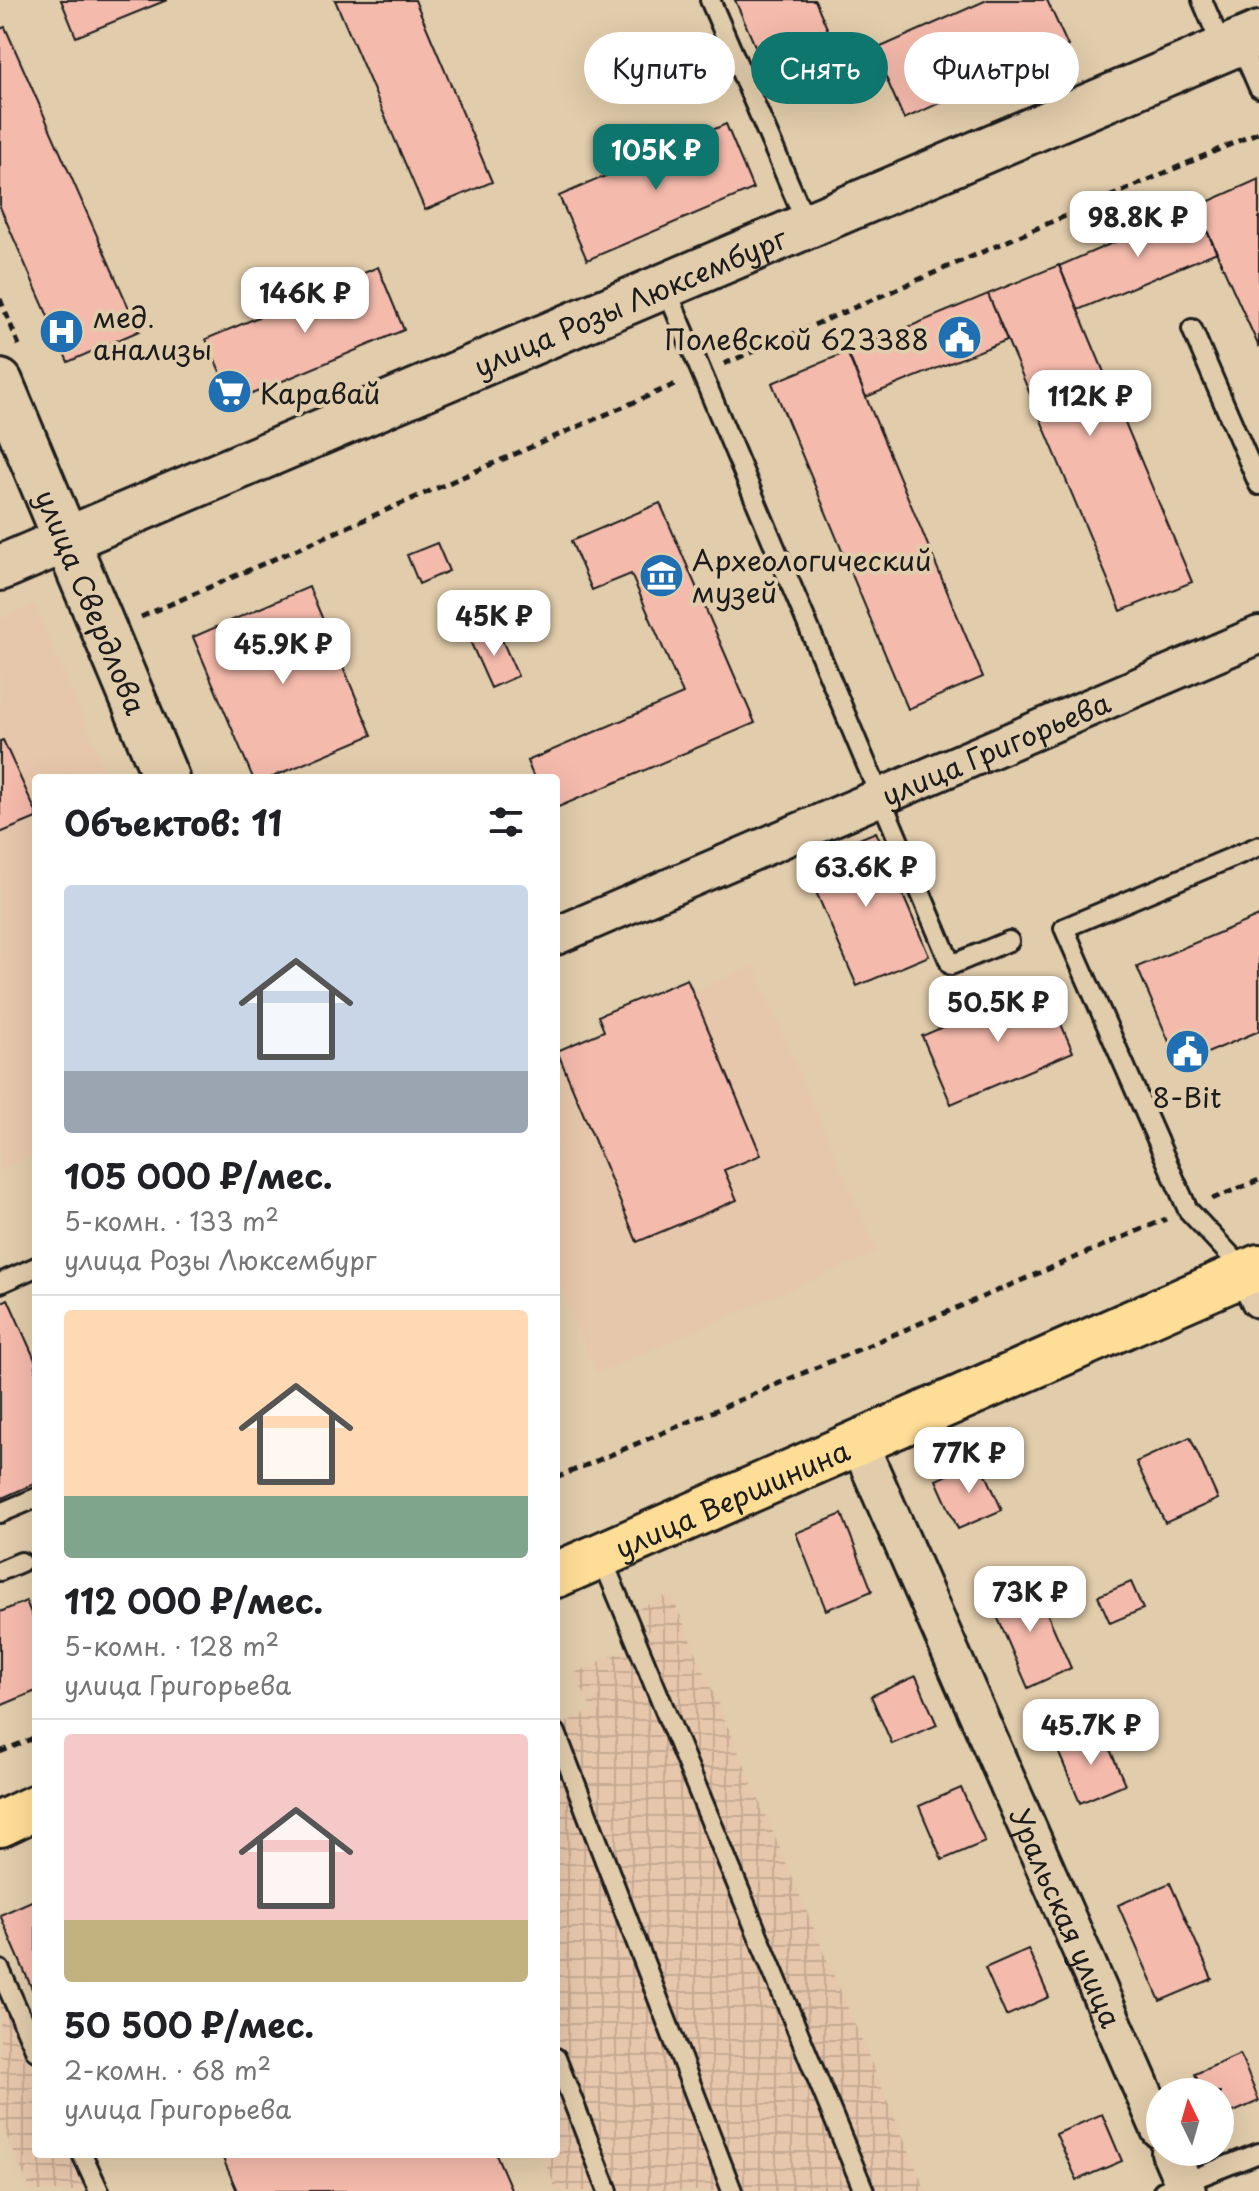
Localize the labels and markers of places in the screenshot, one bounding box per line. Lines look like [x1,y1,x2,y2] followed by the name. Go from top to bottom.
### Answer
[591,124,721,192] pin: 105K ₽
[1064,191,1212,259] pin: 98.8K ₽
[240,267,370,335] pin: 146K ₽
[93,295,212,370] place label: мед. анализы
[38,308,86,356] hospital icon: мед. анализы
[936,314,984,362] public building icon: Полевской 623388
[664,317,929,360] place label: Полевской 623388
[205,368,253,416] supermarket icon: Каравай
[1025,370,1155,438] pin: 112K ₽
[260,371,380,414] place label: Каравай
[692,538,931,613] place label: Археологический музей
[637,551,685,599] museum icon: Археологический музей
[438,590,550,658] pin: 45K ₽
[209,618,357,686] pin: 45.9K ₽
[792,841,940,909] pin: 63.6K ₽
[924,976,1072,1044] pin: 50.5K ₽
[1163,1027,1211,1075] public building icon: 8-Bit
[1153,1075,1221,1118] place label: 8-Bit
[913,1427,1025,1495] pin: 77K ₽
[974,1566,1086,1634] pin: 73K ₽
[1017,1699,1165,1767] pin: 45.7K ₽

